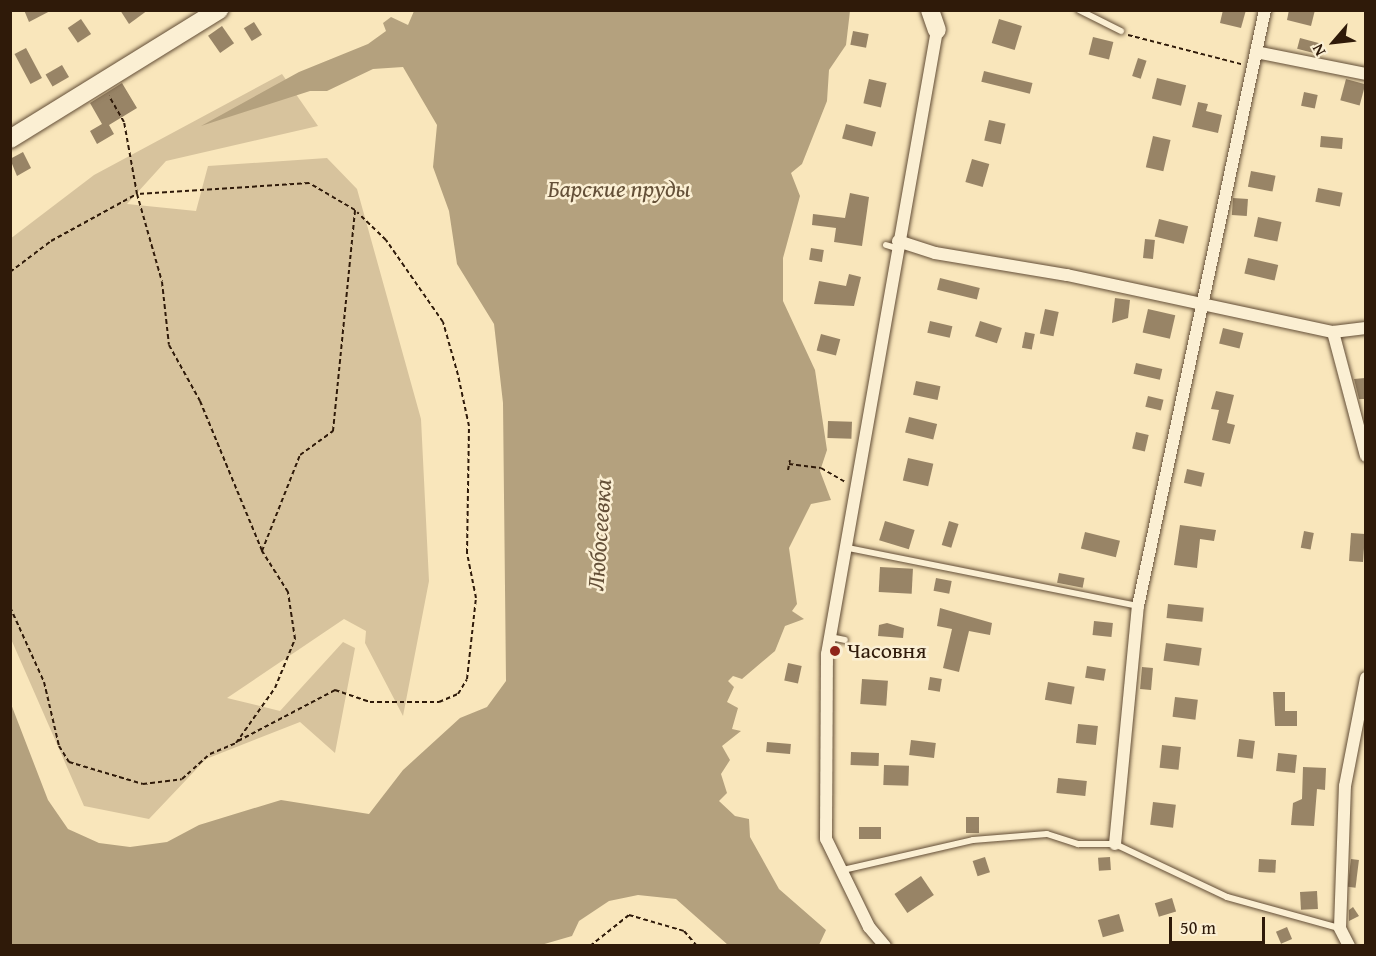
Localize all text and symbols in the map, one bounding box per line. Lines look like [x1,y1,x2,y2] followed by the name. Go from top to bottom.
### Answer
[1304,12,1364,72] north arrow
[1305,40,1331,61] text: N
[548,175,690,203] water label: Барские пруды
[581,478,617,592] water label: Любосеевка
[847,638,927,664] place label: Часовня
[828,644,842,658] marker: Часовня
[1172,905,1268,943] scale bar
[1180,914,1216,941] text: 50 m

